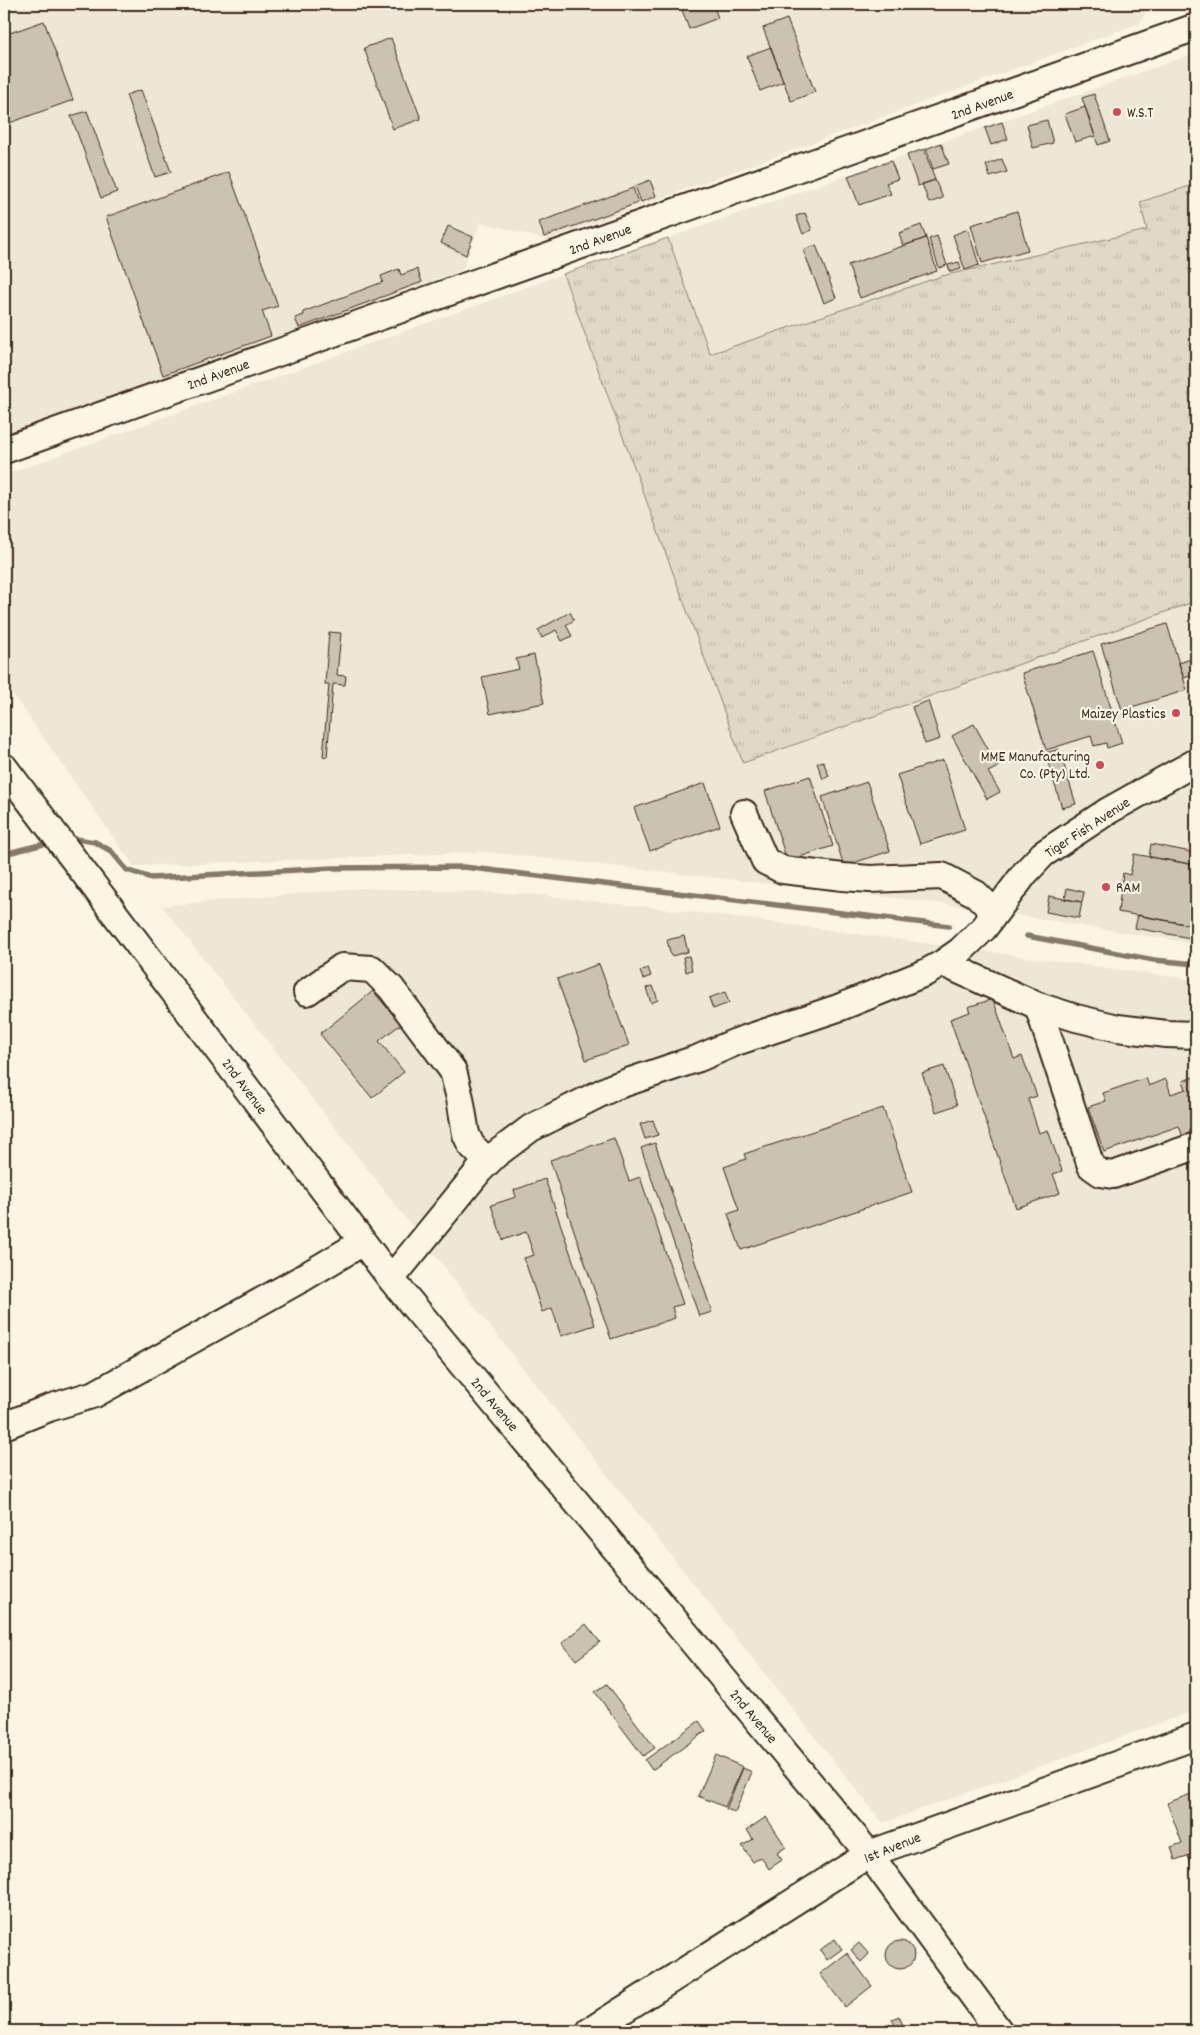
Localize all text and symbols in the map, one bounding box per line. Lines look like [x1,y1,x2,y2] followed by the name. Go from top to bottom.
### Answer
[948,84,1017,127] street label: 2nd Avenue
[1127,103,1153,125] place label: W.S.T
[1111,106,1123,118] marker: W.S.T
[566,219,635,262] street label: 2nd Avenue
[184,354,253,397] street label: 2nd Avenue
[1081,704,1166,726] place label: Maizey Plastics
[1170,707,1182,719] marker: Maizey Plastics
[981,747,1090,786] place label: MME Manufacturing Co. (Pty) Ltd.
[1094,759,1106,771] marker: MME Manufacturing Co. (Pty) Ltd.
[1041,793,1136,865] street label: Tiger Fish Avenue
[1116,878,1140,900] place label: RAM
[1100,881,1112,893] marker: RAM
[215,1055,272,1120] street label: 2nd Avenue
[464,1373,523,1438] street label: 2nd Avenue
[723,1685,782,1750] street label: 2nd Avenue
[861,1827,925,1870] street label: 1st Avenue

